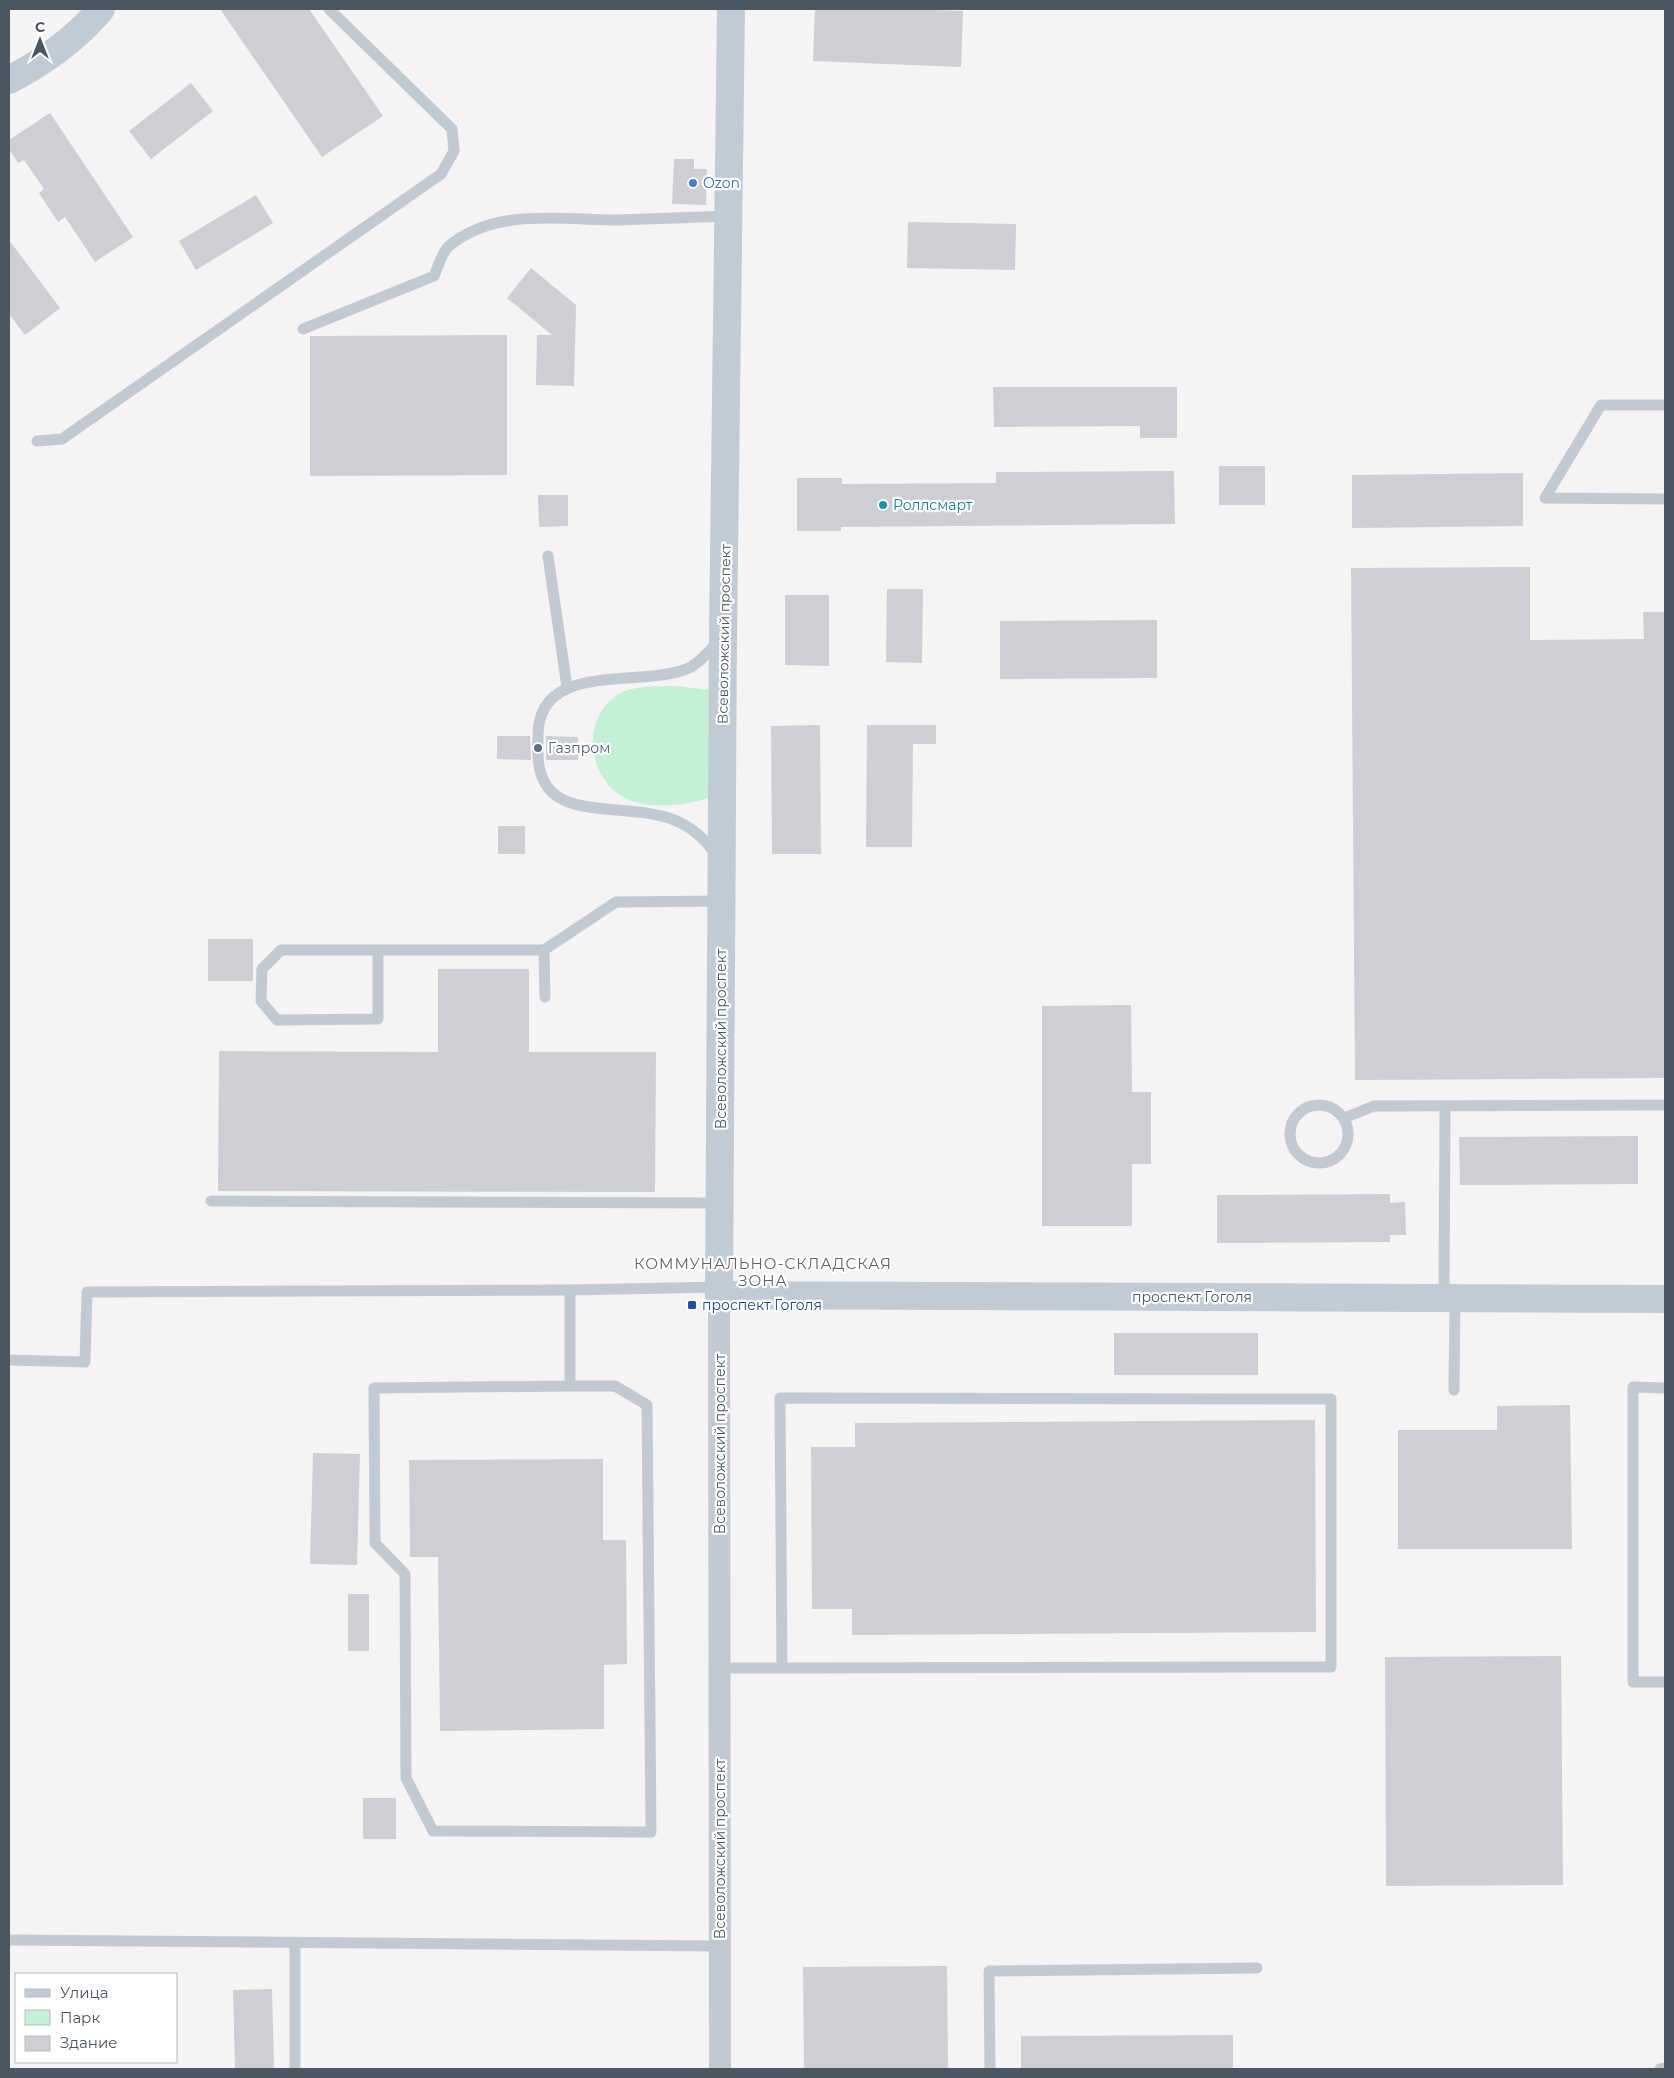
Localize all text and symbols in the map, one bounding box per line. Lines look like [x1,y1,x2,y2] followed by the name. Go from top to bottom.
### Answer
[15,15,65,65] north arrow
[35,18,45,36] text: С
[703,174,740,192] place label: Ozon
[687,177,699,189] marker: Ozon
[893,496,973,514] place label: Роллсмарт
[877,499,889,511] marker: Роллсмарт
[713,543,735,724] street label: Всеволожский проспект
[548,739,610,757] place label: Газпром
[532,742,544,754] marker: Газпром
[712,948,730,1129] street label: Всеволожский проспект
[634,1254,892,1290] district label: КОММУНАЛЬНО-СКЛАДСКАЯ ЗОНА
[1132,1288,1252,1306] street label: проспект Гоголя
[702,1296,822,1314] place label: проспект Гоголя
[686,1299,698,1311] marker: проспект Гоголя
[711,1353,729,1534] street label: Всеволожский проспект
[711,1758,729,1939] street label: Всеволожский проспект
[15,1973,178,2063] legend
[60,1983,108,2002] text: Улица
[60,2008,100,2027] text: Парк
[60,2033,118,2052] text: Здание

